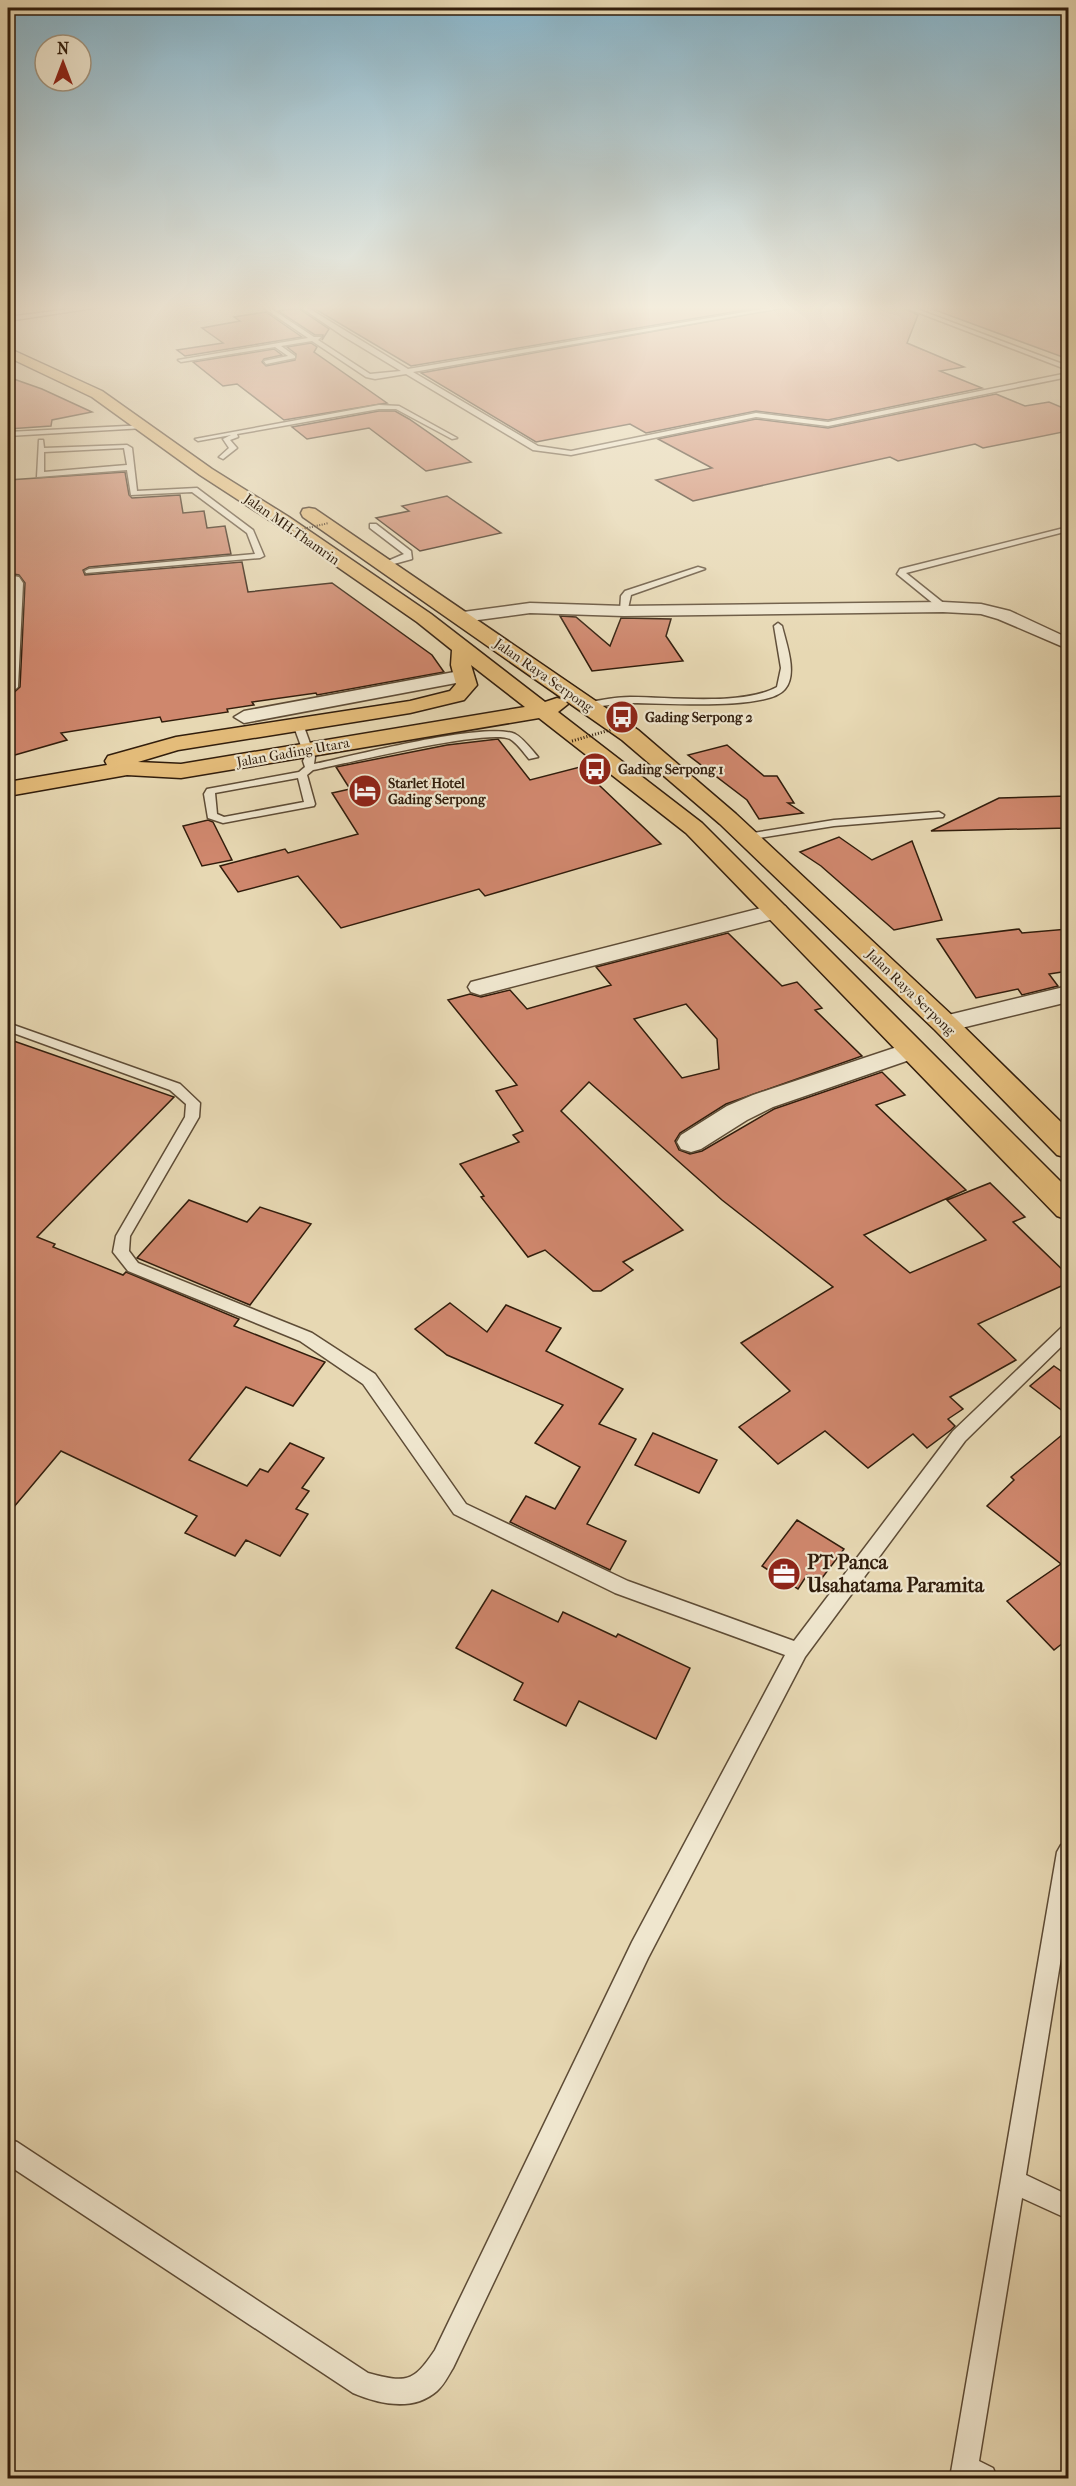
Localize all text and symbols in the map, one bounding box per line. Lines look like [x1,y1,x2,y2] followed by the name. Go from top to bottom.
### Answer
[33,33,93,93] north arrow
[57,39,70,58] text: N
[240,490,343,569] street label: Jalan MH.Thamrin
[490,634,597,716] street label: Jalan Raya Serpong
[604,699,640,735] bus stop icon: Gading Serpong 2
[645,709,753,726] place label: Gading Serpong 2
[234,734,351,771] street label: Jalan Gading Utara
[577,751,613,787] bus stop icon: Gading Serpong 1
[618,761,723,778] place label: Gading Serpong 1
[347,773,383,809] hotel icon: Starlet Hotel Gading Serpong
[388,775,486,808] place label: Starlet Hotel Gading Serpong
[862,945,959,1039] street label: Jalan Raya Serpong
[806,1551,985,1597] place label: PT Panca Usahatama Paramita
[766,1556,802,1592] office icon: PT Panca Usahatama Paramita

